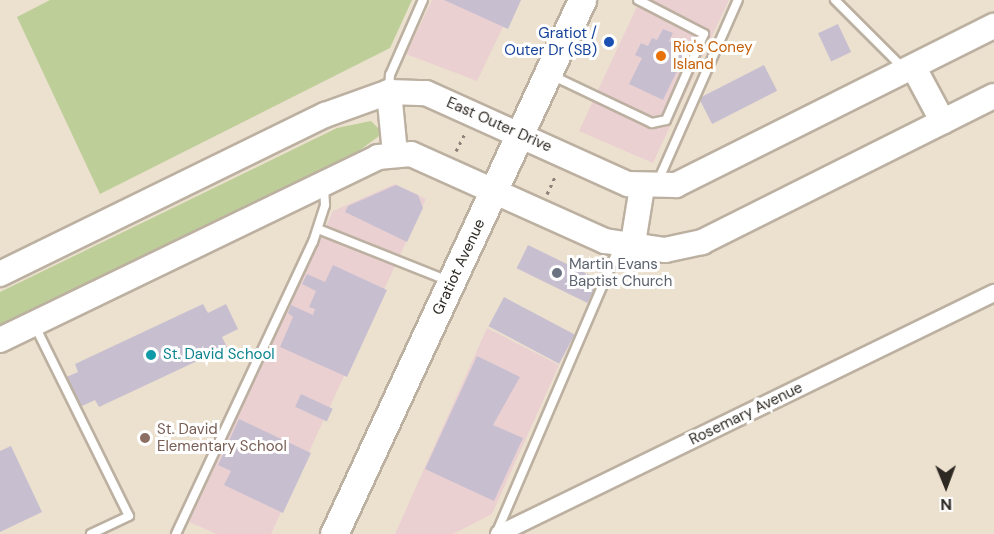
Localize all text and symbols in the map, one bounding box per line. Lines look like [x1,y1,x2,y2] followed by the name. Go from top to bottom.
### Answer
[504,24,597,59] place label: Gratiot / Outer Dr (SB)
[602,35,616,49] marker: Gratiot / Outer Dr (SB)
[673,38,752,73] place label: Rio's Coney Island
[654,49,668,63] marker: Rio's Coney Island
[444,94,554,156] street label: East Outer Drive
[429,216,489,318] street label: Gratiot Avenue
[569,255,672,290] place label: Martin Evans Baptist Church
[550,266,564,280] marker: Martin Evans Baptist Church
[163,346,275,364] place label: St. David School
[144,348,158,362] marker: St. David School
[686,379,806,449] street label: Rosemary Avenue
[157,420,287,455] place label: St. David Elementary School
[138,431,152,445] marker: St. David Elementary School
[916,456,976,516] north arrow
[940,494,952,515] text: N

